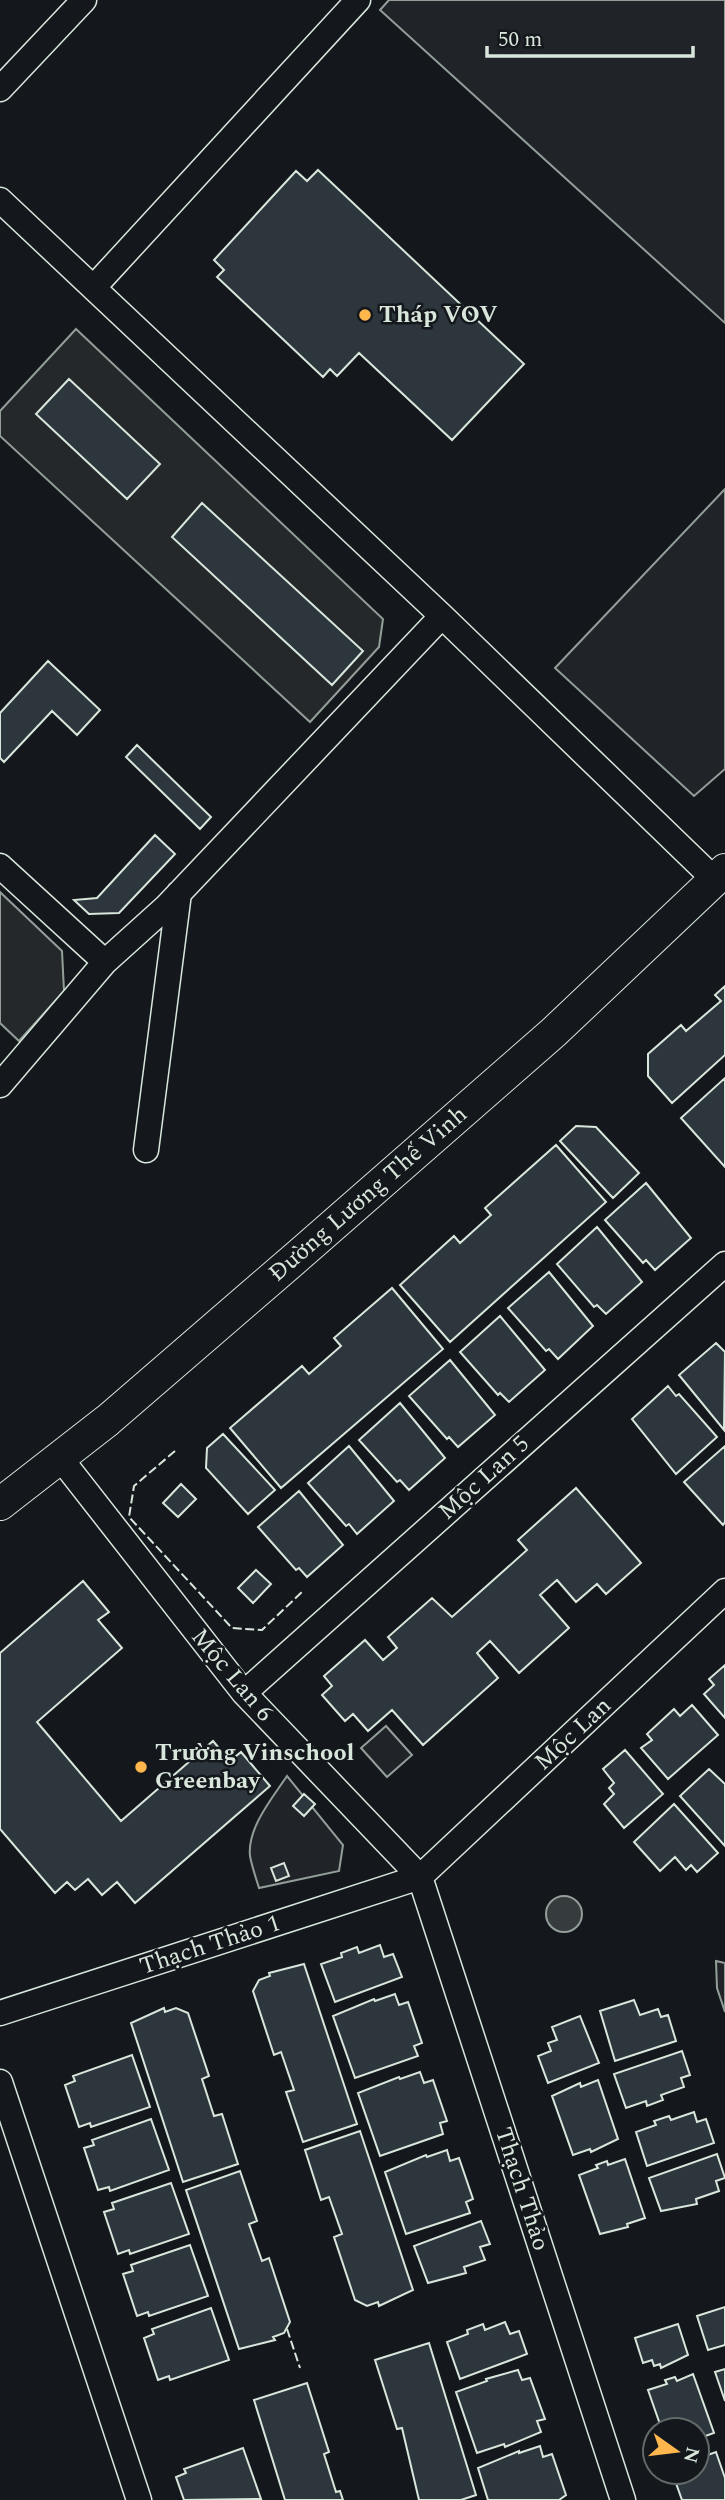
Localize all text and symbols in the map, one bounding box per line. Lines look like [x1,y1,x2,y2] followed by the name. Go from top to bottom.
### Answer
[487,14,694,58] scale bar
[498,24,542,56] text: 50 m
[379,297,498,333] place label: Tháp VOV
[357,307,373,323] marker: Tháp VOV
[261,1097,475,1291] street label: Đường Lương Thế Vinh
[430,1427,538,1529] street label: Mộc Lan 5
[182,1620,282,1730] street label: Mộc Lan 6
[526,1689,620,1779] street label: Mộc Lan
[155,1735,355,1799] place label: Trường Vinschool Greenbay
[133,1759,149,1775] marker: Trường Vinschool Greenbay
[135,1905,285,1985] street label: Thạch Thảo 1
[485,2123,559,2255] street label: Thạch Thảo
[641,2416,711,2486] north arrow
[675,2444,707,2466] text: N

